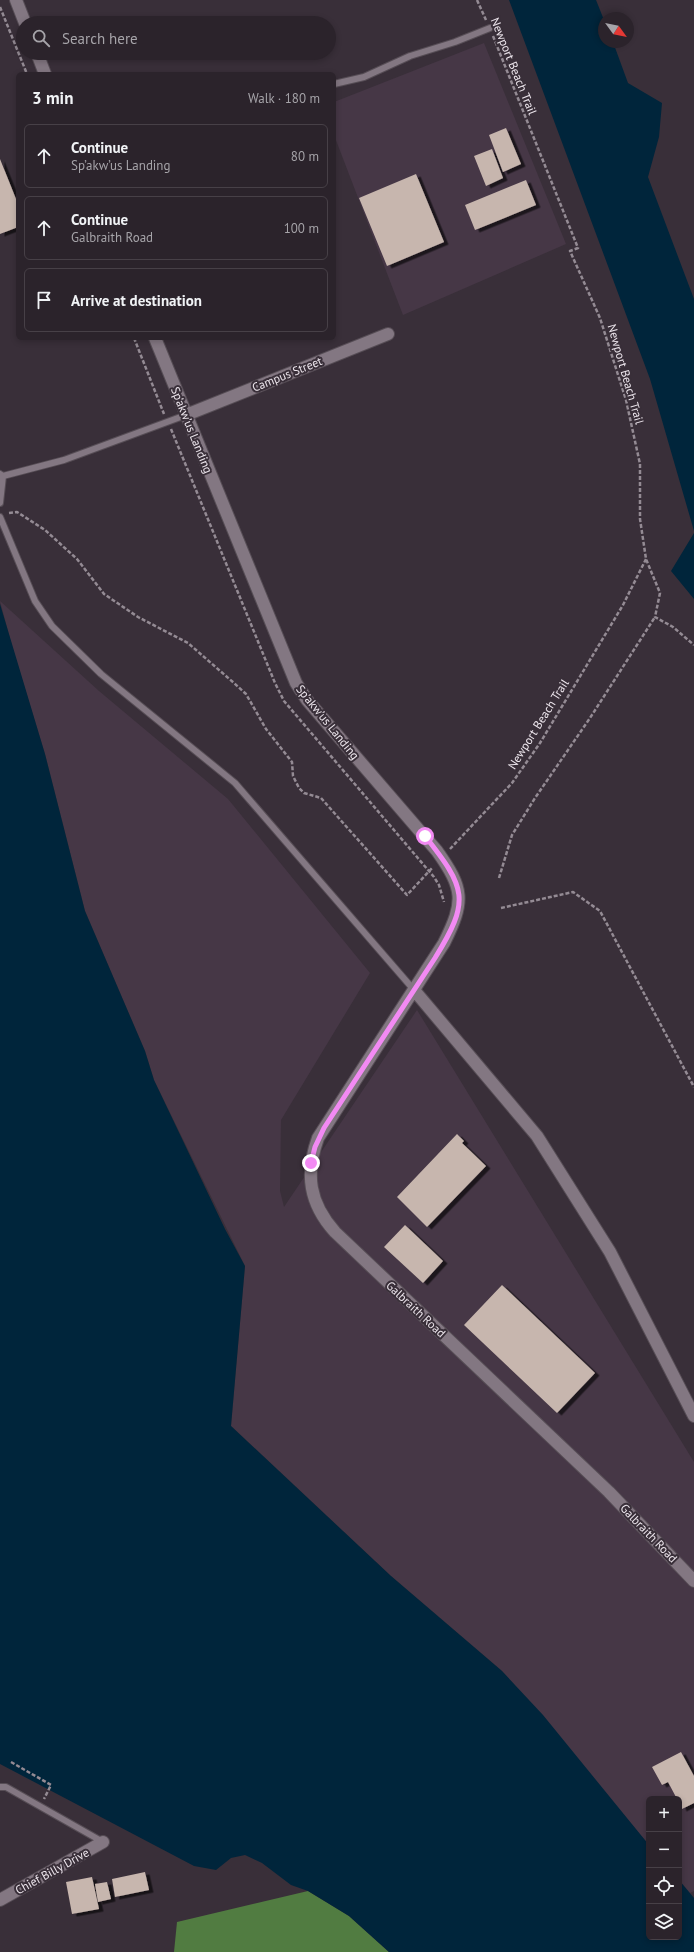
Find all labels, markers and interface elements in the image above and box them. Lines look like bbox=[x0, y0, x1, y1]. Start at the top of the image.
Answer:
north arrow bbox=[598, 12, 634, 48]
street label: Newport Beach Trail bbox=[488, 15, 541, 117]
search box bbox=[16, 16, 336, 60]
icon: search bbox=[30, 27, 52, 49]
text: Search here bbox=[62, 29, 138, 48]
text: 3 min bbox=[32, 87, 73, 109]
text: Walk · 180 m bbox=[248, 90, 320, 107]
text: Continue bbox=[71, 138, 128, 157]
icon: ahead bbox=[33, 145, 55, 167]
text: 80 m bbox=[291, 148, 319, 165]
text: Sp’akw’us Landing bbox=[71, 157, 170, 174]
text: Continue bbox=[71, 210, 128, 229]
icon: ahead bbox=[33, 217, 55, 239]
text: 100 m bbox=[284, 220, 319, 237]
text: Galbraith Road bbox=[71, 229, 153, 246]
icon: arrive bbox=[33, 289, 55, 311]
text: Arrive at destination bbox=[71, 291, 202, 310]
street label: Newport Beach Trail bbox=[605, 322, 648, 426]
street label: Campus Street bbox=[250, 353, 324, 395]
street label: Sp’akw’us Landing bbox=[168, 385, 216, 475]
street label: Newport Beach Trail bbox=[504, 676, 572, 772]
street label: Sp’akw’us Landing bbox=[293, 682, 363, 762]
route start bbox=[416, 827, 434, 845]
route end bbox=[302, 1154, 320, 1172]
street label: Galbraith Road bbox=[383, 1278, 449, 1340]
street label: Galbraith Road bbox=[617, 1501, 681, 1565]
map controls bbox=[646, 1796, 682, 1940]
button: + bbox=[646, 1796, 682, 1832]
button: − bbox=[646, 1832, 682, 1868]
street label: Chief Billy Drive bbox=[12, 1845, 92, 1897]
button: locate bbox=[646, 1868, 682, 1904]
button: layers bbox=[646, 1904, 682, 1940]

